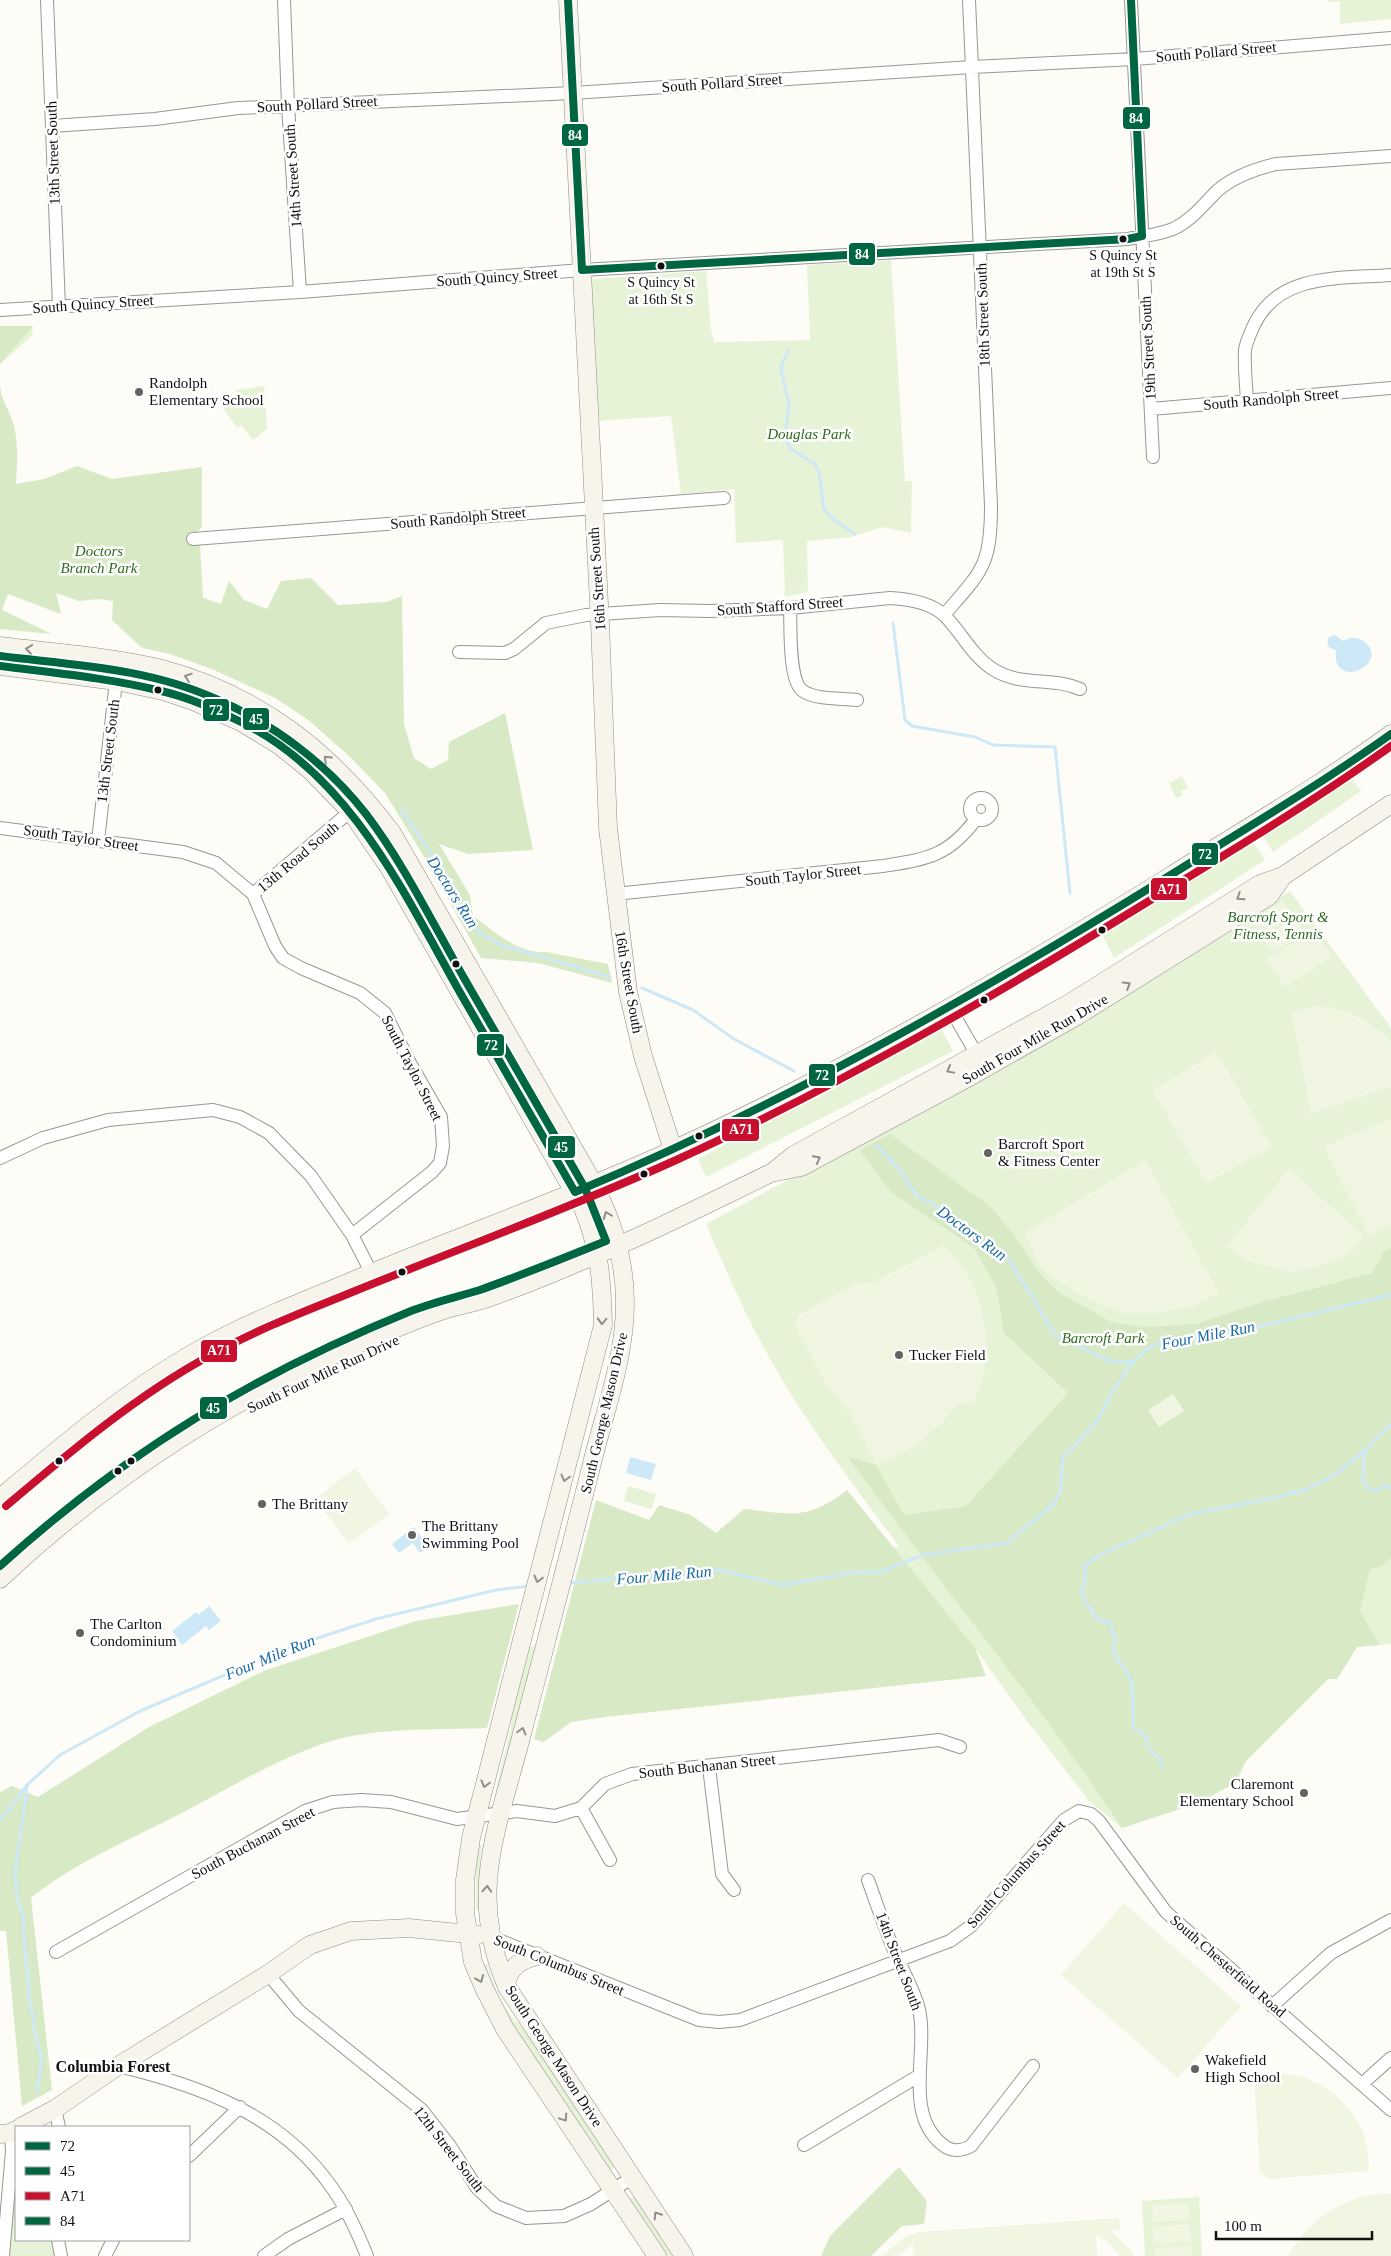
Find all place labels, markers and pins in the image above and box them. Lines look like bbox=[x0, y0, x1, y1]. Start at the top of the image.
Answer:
marker: S Quincy St at 19th St S bbox=[1118, 234, 1128, 244]
place label: S Quincy St at 19th St S bbox=[1089, 248, 1157, 280]
marker: S Quincy St at 16th St S bbox=[656, 261, 666, 271]
place label: S Quincy St at 16th St S bbox=[627, 275, 695, 307]
place label: Randolph Elementary School bbox=[149, 375, 264, 408]
marker: Randolph Elementary School bbox=[133, 386, 145, 398]
unlabelled marker bbox=[153, 685, 163, 695]
unlabelled marker bbox=[1097, 925, 1107, 935]
unlabelled marker bbox=[451, 959, 461, 969]
unlabelled marker bbox=[979, 995, 989, 1005]
unlabelled marker bbox=[694, 1131, 704, 1141]
place label: Barcroft Sport & Fitness Center bbox=[998, 1136, 1100, 1169]
marker: Barcroft Sport & Fitness Center bbox=[982, 1147, 994, 1159]
unlabelled marker bbox=[639, 1169, 649, 1179]
unlabelled marker bbox=[397, 1267, 407, 1277]
place label: Tucker Field bbox=[909, 1347, 986, 1363]
marker: Tucker Field bbox=[893, 1349, 905, 1361]
unlabelled marker bbox=[54, 1456, 64, 1466]
unlabelled marker bbox=[126, 1456, 136, 1466]
unlabelled marker bbox=[113, 1466, 123, 1476]
place label: The Brittany bbox=[272, 1496, 349, 1512]
marker: The Brittany bbox=[256, 1498, 268, 1510]
place label: The Brittany Swimming Pool bbox=[422, 1518, 519, 1551]
marker: The Brittany Swimming Pool bbox=[406, 1529, 418, 1541]
place label: The Carlton Condominium bbox=[90, 1616, 177, 1649]
marker: The Carlton Condominium bbox=[74, 1627, 86, 1639]
place label: Claremont Elementary School bbox=[1179, 1776, 1295, 1809]
marker: Claremont Elementary School bbox=[1298, 1787, 1310, 1799]
place label: Wakefield High School bbox=[1205, 2052, 1280, 2085]
marker: Wakefield High School bbox=[1189, 2063, 1201, 2075]

